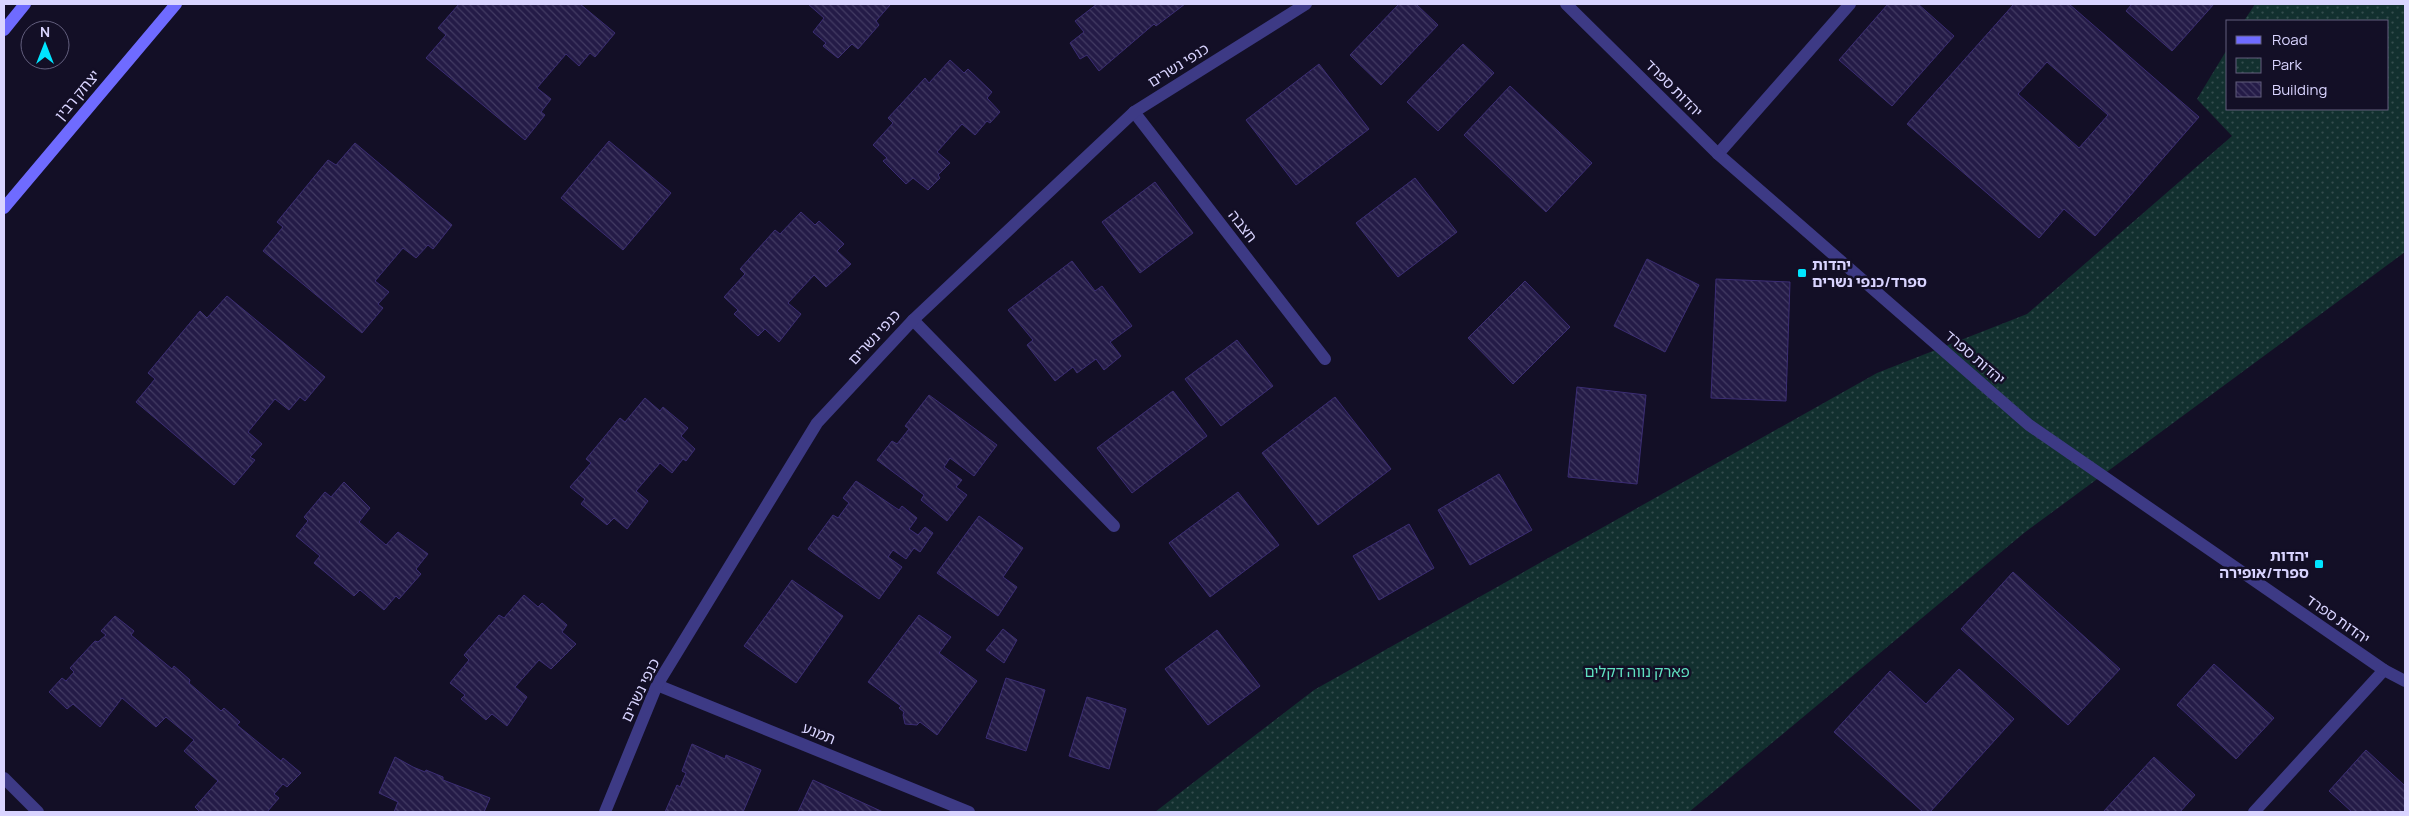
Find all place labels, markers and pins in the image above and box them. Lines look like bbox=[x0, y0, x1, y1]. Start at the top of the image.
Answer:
place label: יהדות ספרד/כנפי נשרים bbox=[1812, 254, 1927, 292]
marker: יהדות ספרד/כנפי נשרים bbox=[1796, 267, 1808, 279]
place label: יהדות ספרד/אופירה bbox=[2219, 545, 2309, 583]
marker: יהדות ספרד/אופירה bbox=[2313, 558, 2325, 570]

